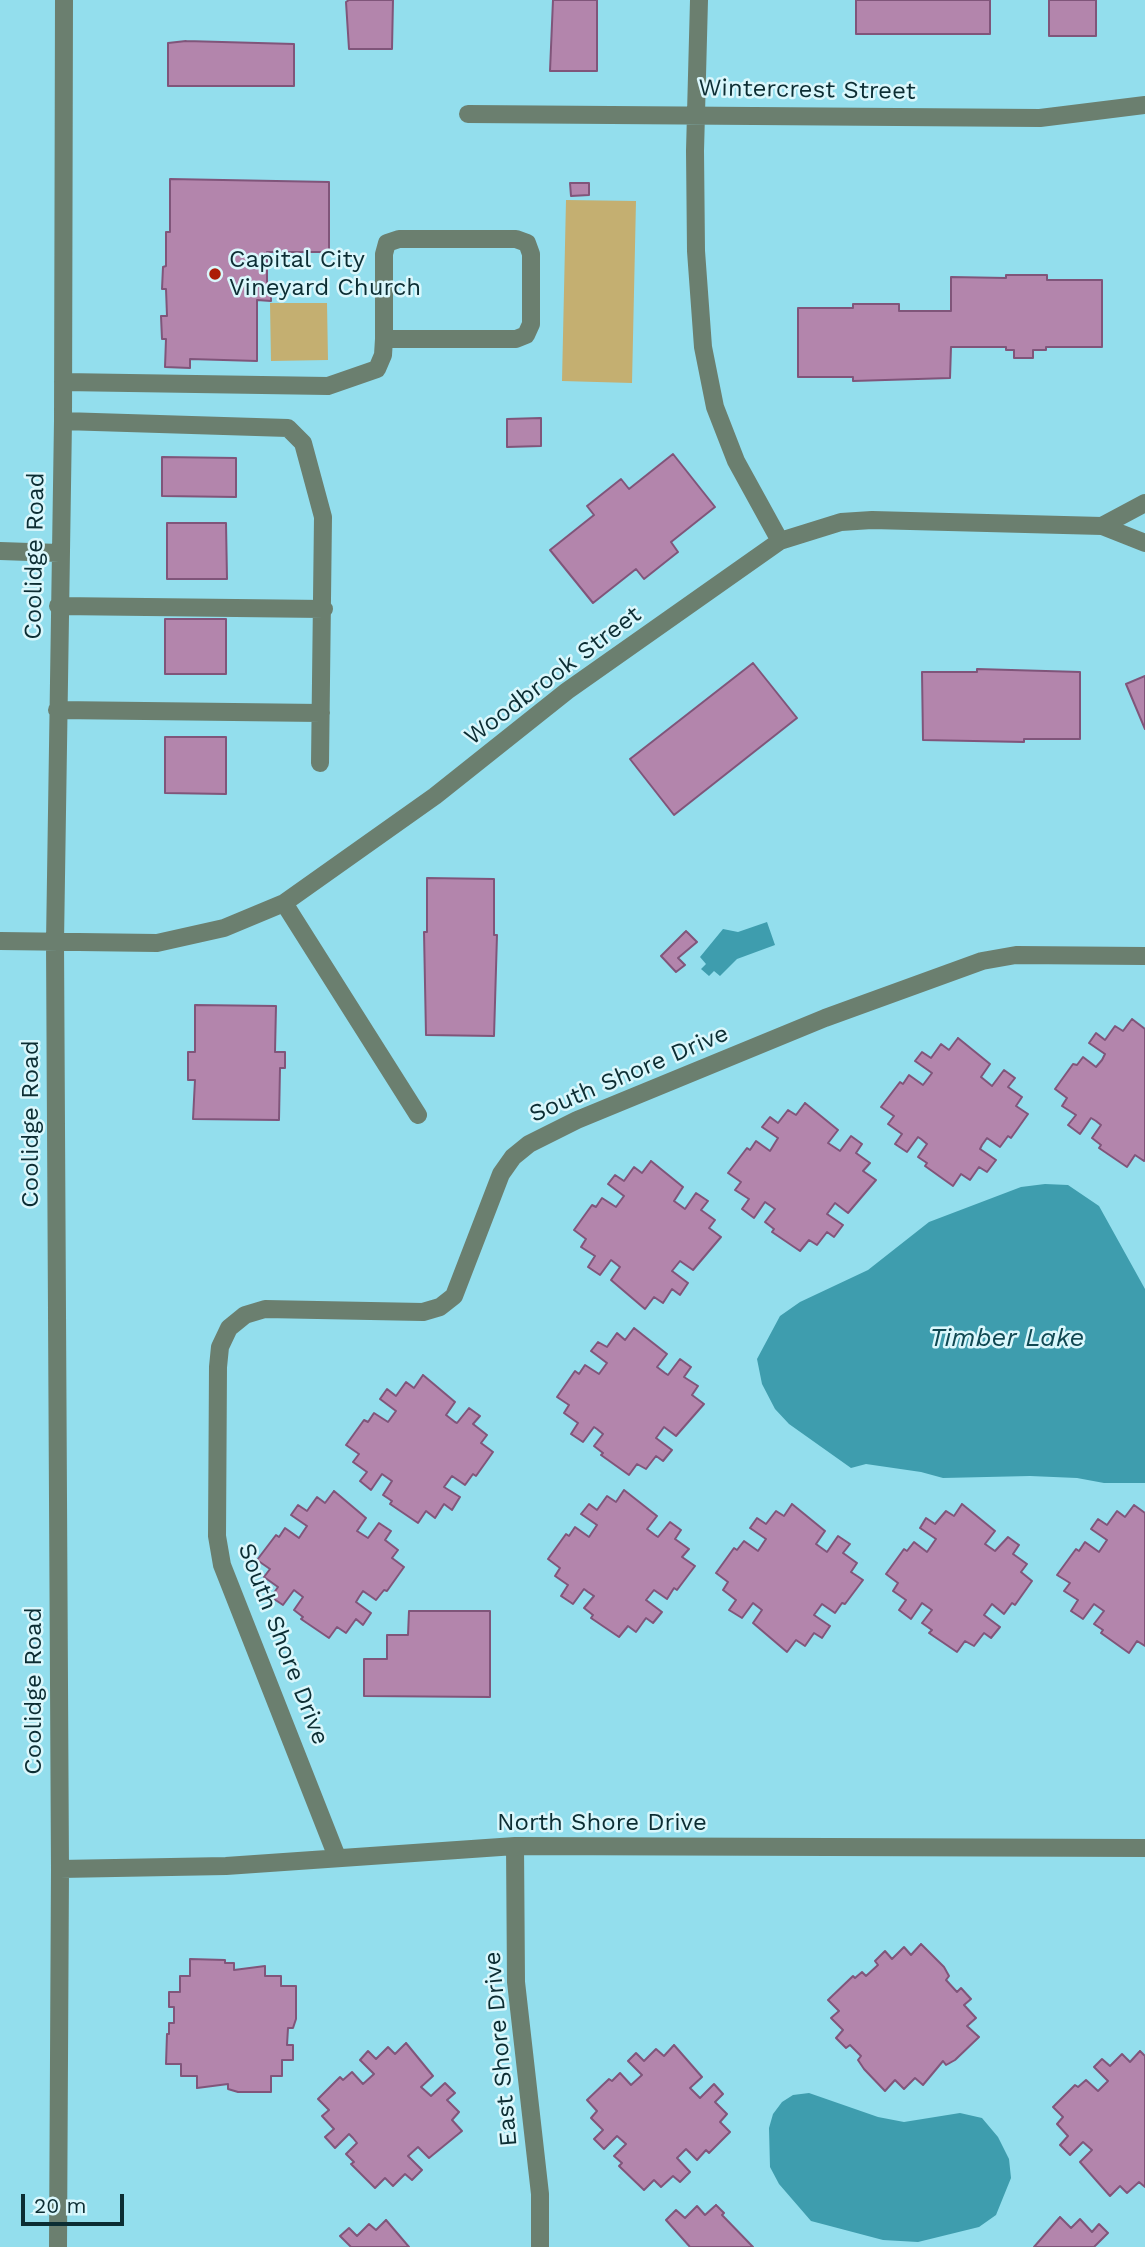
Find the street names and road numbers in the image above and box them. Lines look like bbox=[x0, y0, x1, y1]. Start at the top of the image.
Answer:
street label: Wintercrest Street bbox=[698, 74, 916, 106]
street label: Coolidge Road bbox=[19, 472, 51, 640]
street label: Woodbrook Street bbox=[459, 600, 647, 752]
street label: South Shore Drive bbox=[525, 1019, 733, 1129]
street label: Coolidge Road bbox=[17, 1040, 45, 1208]
street label: South Shore Drive bbox=[231, 1539, 335, 1749]
street label: Coolidge Road bbox=[20, 1607, 48, 1775]
street label: North Shore Drive bbox=[497, 1809, 707, 1837]
street label: East Shore Drive bbox=[478, 1950, 524, 2148]

